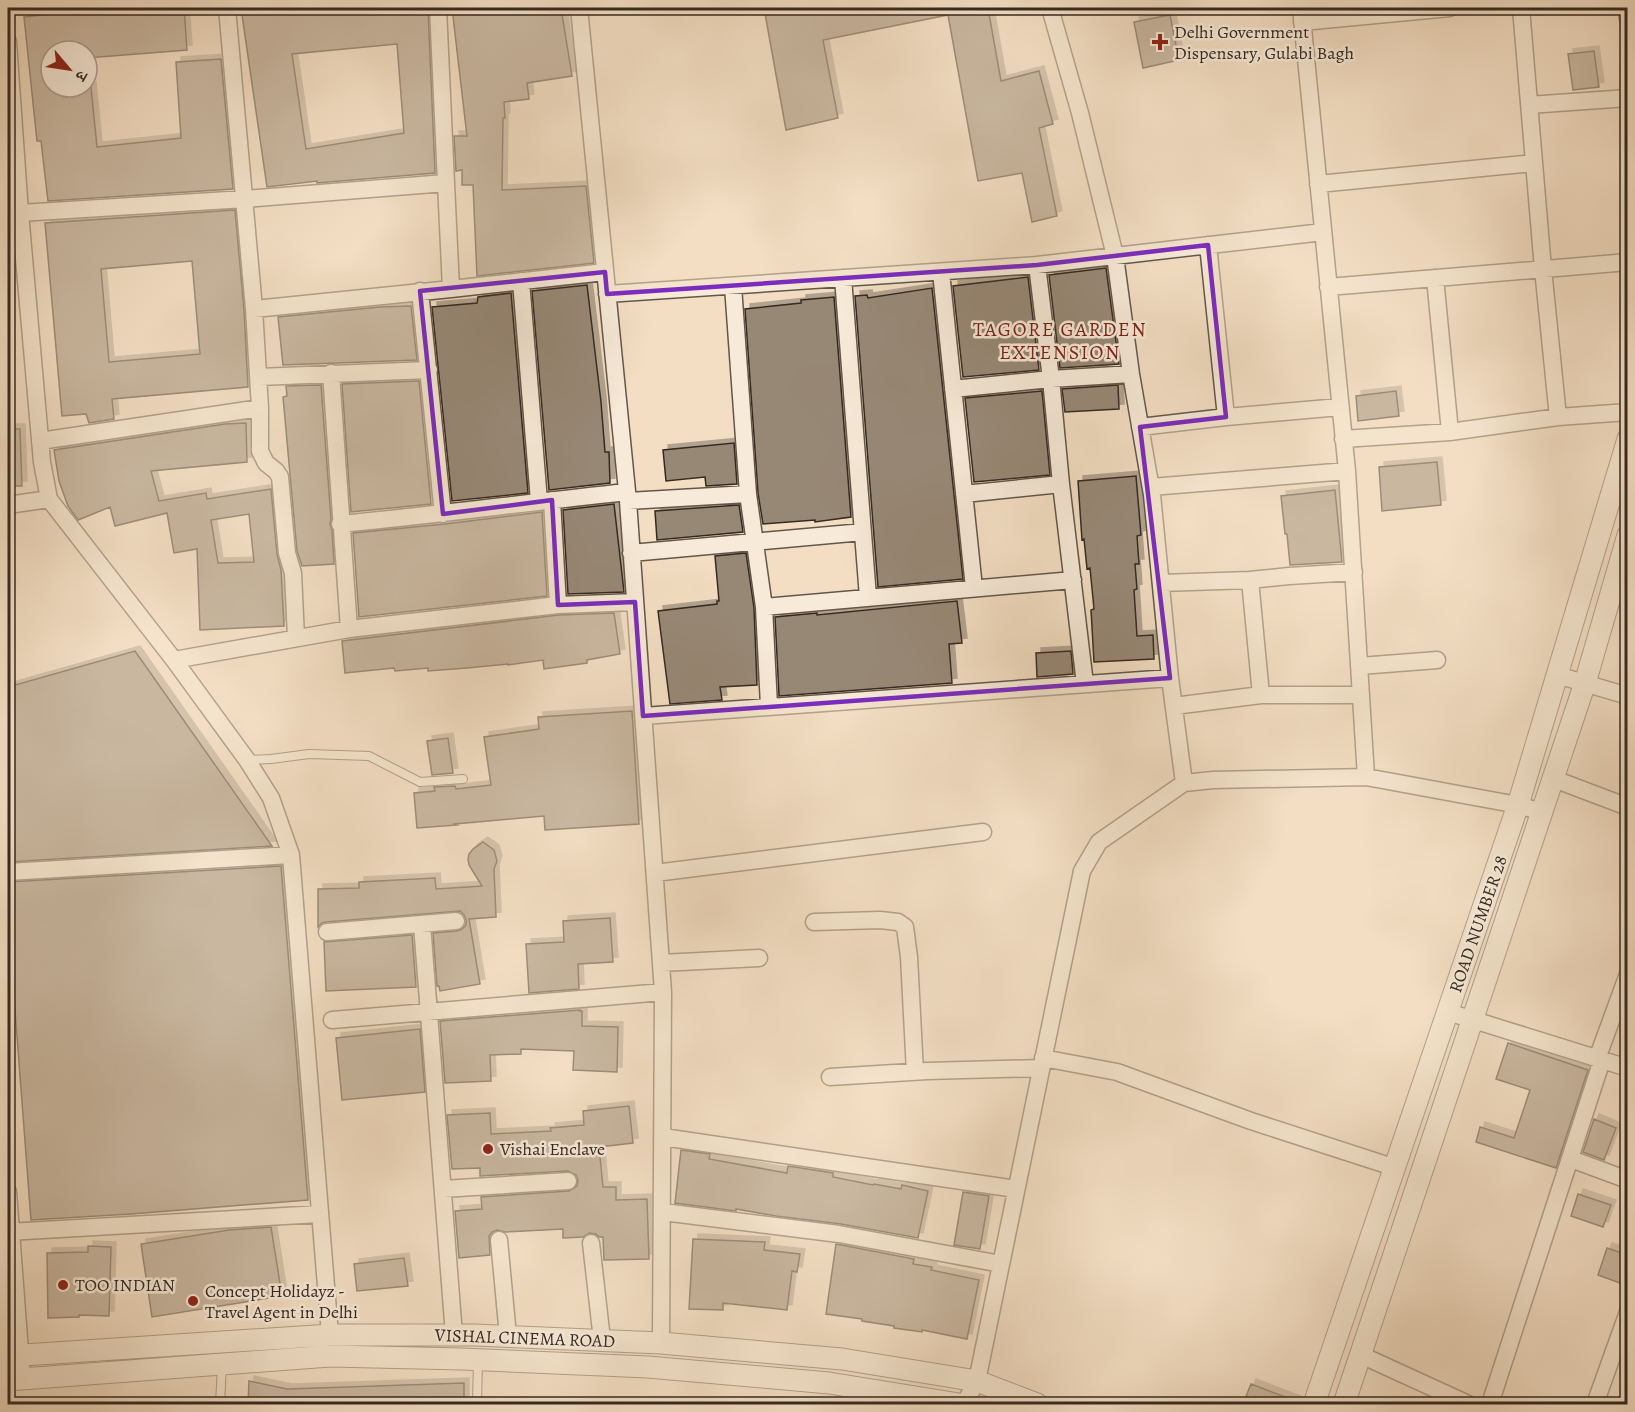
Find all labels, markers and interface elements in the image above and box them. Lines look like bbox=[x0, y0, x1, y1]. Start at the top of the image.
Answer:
place label: Delhi Government Dispensary, Gulabi Bagh bbox=[1174, 20, 1355, 65]
marker: Delhi Government Dispensary, Gulabi Bagh bbox=[1151, 33, 1169, 51]
north arrow bbox=[39, 39, 99, 99]
text: उ bbox=[69, 66, 93, 86]
district label: TAGORE GARDEN EXTENSION bbox=[973, 316, 1147, 366]
street label: ROAD NUMBER 28 bbox=[1443, 852, 1513, 996]
place label: Vishai Enclave bbox=[499, 1137, 605, 1161]
marker: Vishai Enclave bbox=[481, 1142, 495, 1156]
place label: TOO INDIAN bbox=[75, 1273, 175, 1297]
marker: TOO INDIAN bbox=[56, 1278, 70, 1292]
place label: Concept Holidayz - Travel Agent in Delhi bbox=[205, 1279, 358, 1324]
marker: Concept Holidayz - Travel Agent in Delhi bbox=[186, 1294, 200, 1308]
street label: VISHAL CINEMA ROAD bbox=[433, 1323, 616, 1353]

